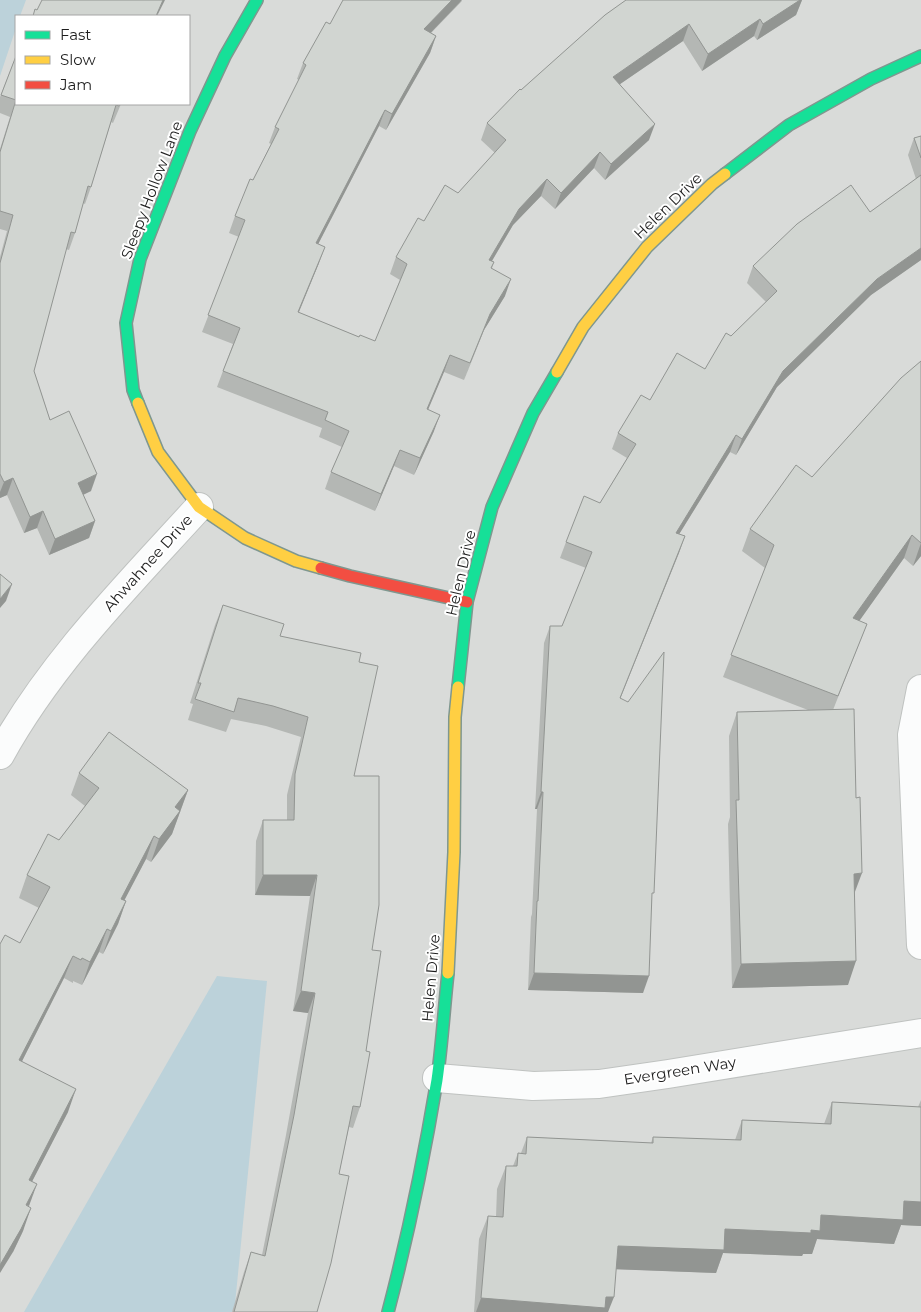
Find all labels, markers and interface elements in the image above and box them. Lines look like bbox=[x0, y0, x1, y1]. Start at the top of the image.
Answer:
legend bbox=[15, 15, 190, 105]
text: Fast bbox=[60, 25, 91, 44]
text: Slow bbox=[60, 50, 96, 69]
text: Jam bbox=[59, 75, 92, 94]
street label: Sleepy Hollow Lane bbox=[116, 118, 187, 261]
street label: Helen Drive bbox=[630, 168, 706, 243]
street label: Ahwahnee Drive bbox=[99, 510, 196, 615]
street label: Helen Drive bbox=[441, 528, 480, 618]
street label: Helen Drive bbox=[417, 933, 444, 1022]
street label: Evergreen Way bbox=[622, 1052, 738, 1089]

